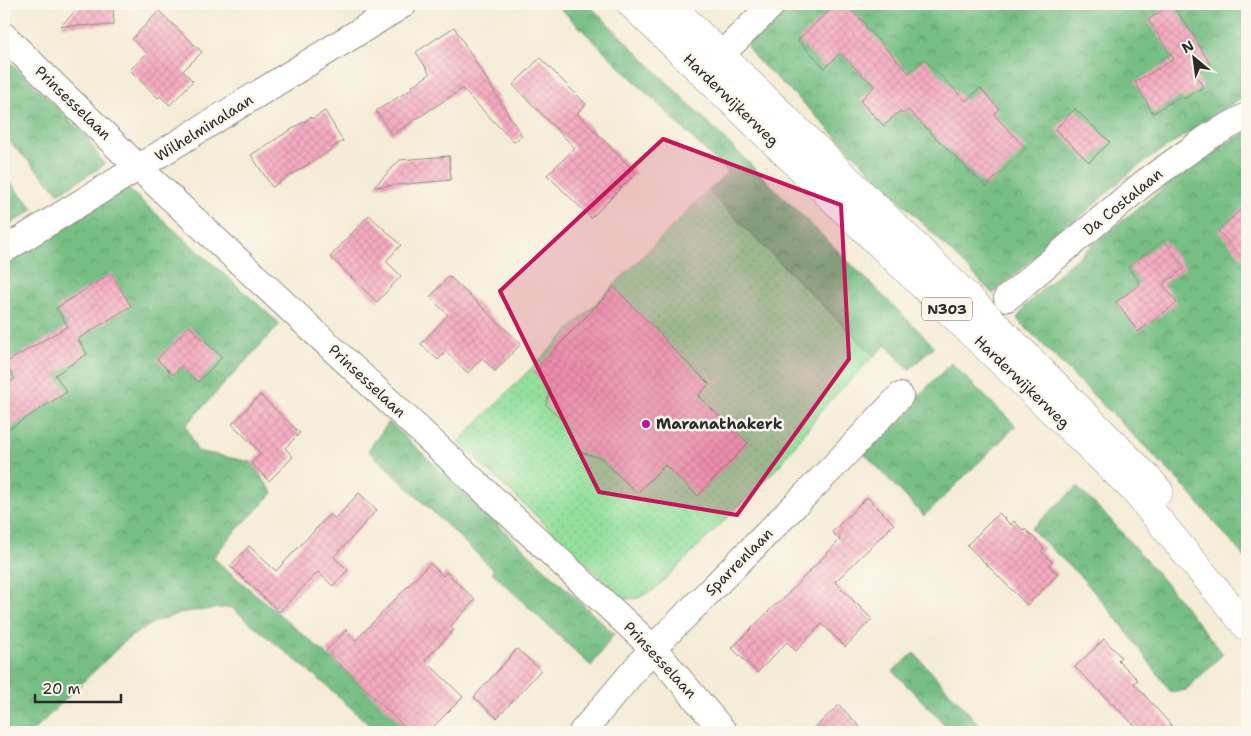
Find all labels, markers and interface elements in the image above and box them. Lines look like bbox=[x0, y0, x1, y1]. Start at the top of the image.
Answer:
north arrow bbox=[1168, 32, 1218, 82]
text: N bbox=[1178, 36, 1197, 57]
street label: Harderwijkerweg bbox=[679, 49, 783, 151]
street label: Prinsesselaan bbox=[31, 62, 115, 144]
street label: Wilhelminalaan bbox=[151, 90, 257, 166]
street label: Da Costalaan bbox=[1079, 164, 1167, 240]
road number: N303 bbox=[922, 298, 972, 320]
street label: Harderwijkerweg bbox=[970, 331, 1074, 433]
street label: Prinsesselaan bbox=[324, 340, 410, 422]
place label: Maranathakerk bbox=[656, 414, 783, 434]
marker: Maranathakerk bbox=[640, 418, 652, 430]
street label: Sparrenlaan bbox=[701, 524, 777, 600]
street label: Prinsesselaan bbox=[619, 617, 701, 703]
scale bar bbox=[35, 671, 121, 703]
text: 20 m bbox=[42, 679, 81, 699]

